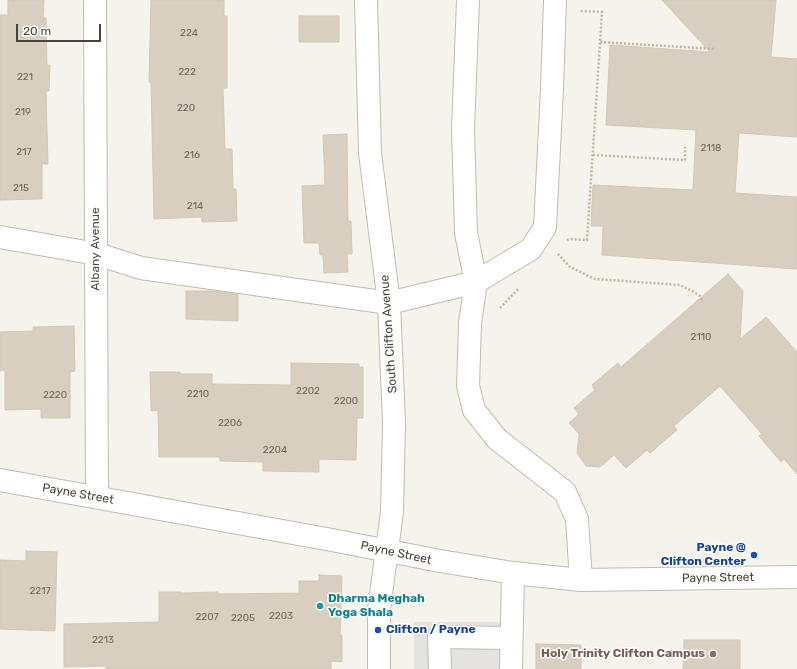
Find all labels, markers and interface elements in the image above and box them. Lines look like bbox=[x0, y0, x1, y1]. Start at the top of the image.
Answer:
scale bar bbox=[18, 16, 103, 42]
text: 20 m bbox=[23, 24, 51, 38]
house number: 224 bbox=[180, 27, 198, 39]
house number: 222 bbox=[178, 66, 196, 78]
house number: 221 bbox=[17, 71, 33, 83]
house number: 220 bbox=[177, 102, 195, 114]
house number: 219 bbox=[15, 106, 31, 118]
house number: 2118 bbox=[701, 142, 721, 154]
house number: 217 bbox=[16, 146, 32, 158]
house number: 216 bbox=[184, 149, 200, 161]
house number: 215 bbox=[13, 182, 29, 194]
house number: 214 bbox=[187, 200, 203, 212]
street label: Albany Avenue bbox=[89, 207, 103, 291]
street label: South Clifton Avenue bbox=[378, 274, 400, 394]
house number: 2110 bbox=[691, 331, 711, 343]
house number: 2202 bbox=[296, 385, 320, 397]
house number: 2210 bbox=[187, 388, 209, 400]
house number: 2220 bbox=[43, 389, 67, 401]
house number: 2200 bbox=[334, 395, 358, 407]
house number: 2206 bbox=[218, 417, 242, 429]
house number: 2204 bbox=[263, 444, 287, 456]
street label: Payne Street bbox=[41, 481, 115, 507]
street label: Payne Street bbox=[359, 538, 433, 568]
place label: Payne @ Clifton Center bbox=[661, 541, 746, 569]
marker: Payne @ Clifton Center bbox=[749, 550, 759, 560]
street label: Payne Street bbox=[682, 570, 754, 586]
house number: 2217 bbox=[29, 585, 51, 597]
place label: Dharma Meghah Yoga Shala bbox=[328, 592, 425, 620]
marker: Dharma Meghah Yoga Shala bbox=[315, 601, 325, 611]
house number: 2203 bbox=[269, 610, 293, 622]
house number: 2207 bbox=[195, 611, 219, 623]
house number: 2205 bbox=[231, 612, 255, 624]
place label: Clifton / Payne bbox=[386, 623, 476, 637]
marker: Clifton / Payne bbox=[373, 625, 383, 635]
house number: 2213 bbox=[92, 634, 114, 646]
place label: Holy Trinity Clifton Campus bbox=[541, 647, 705, 661]
marker: Holy Trinity Clifton Campus bbox=[708, 649, 718, 659]

